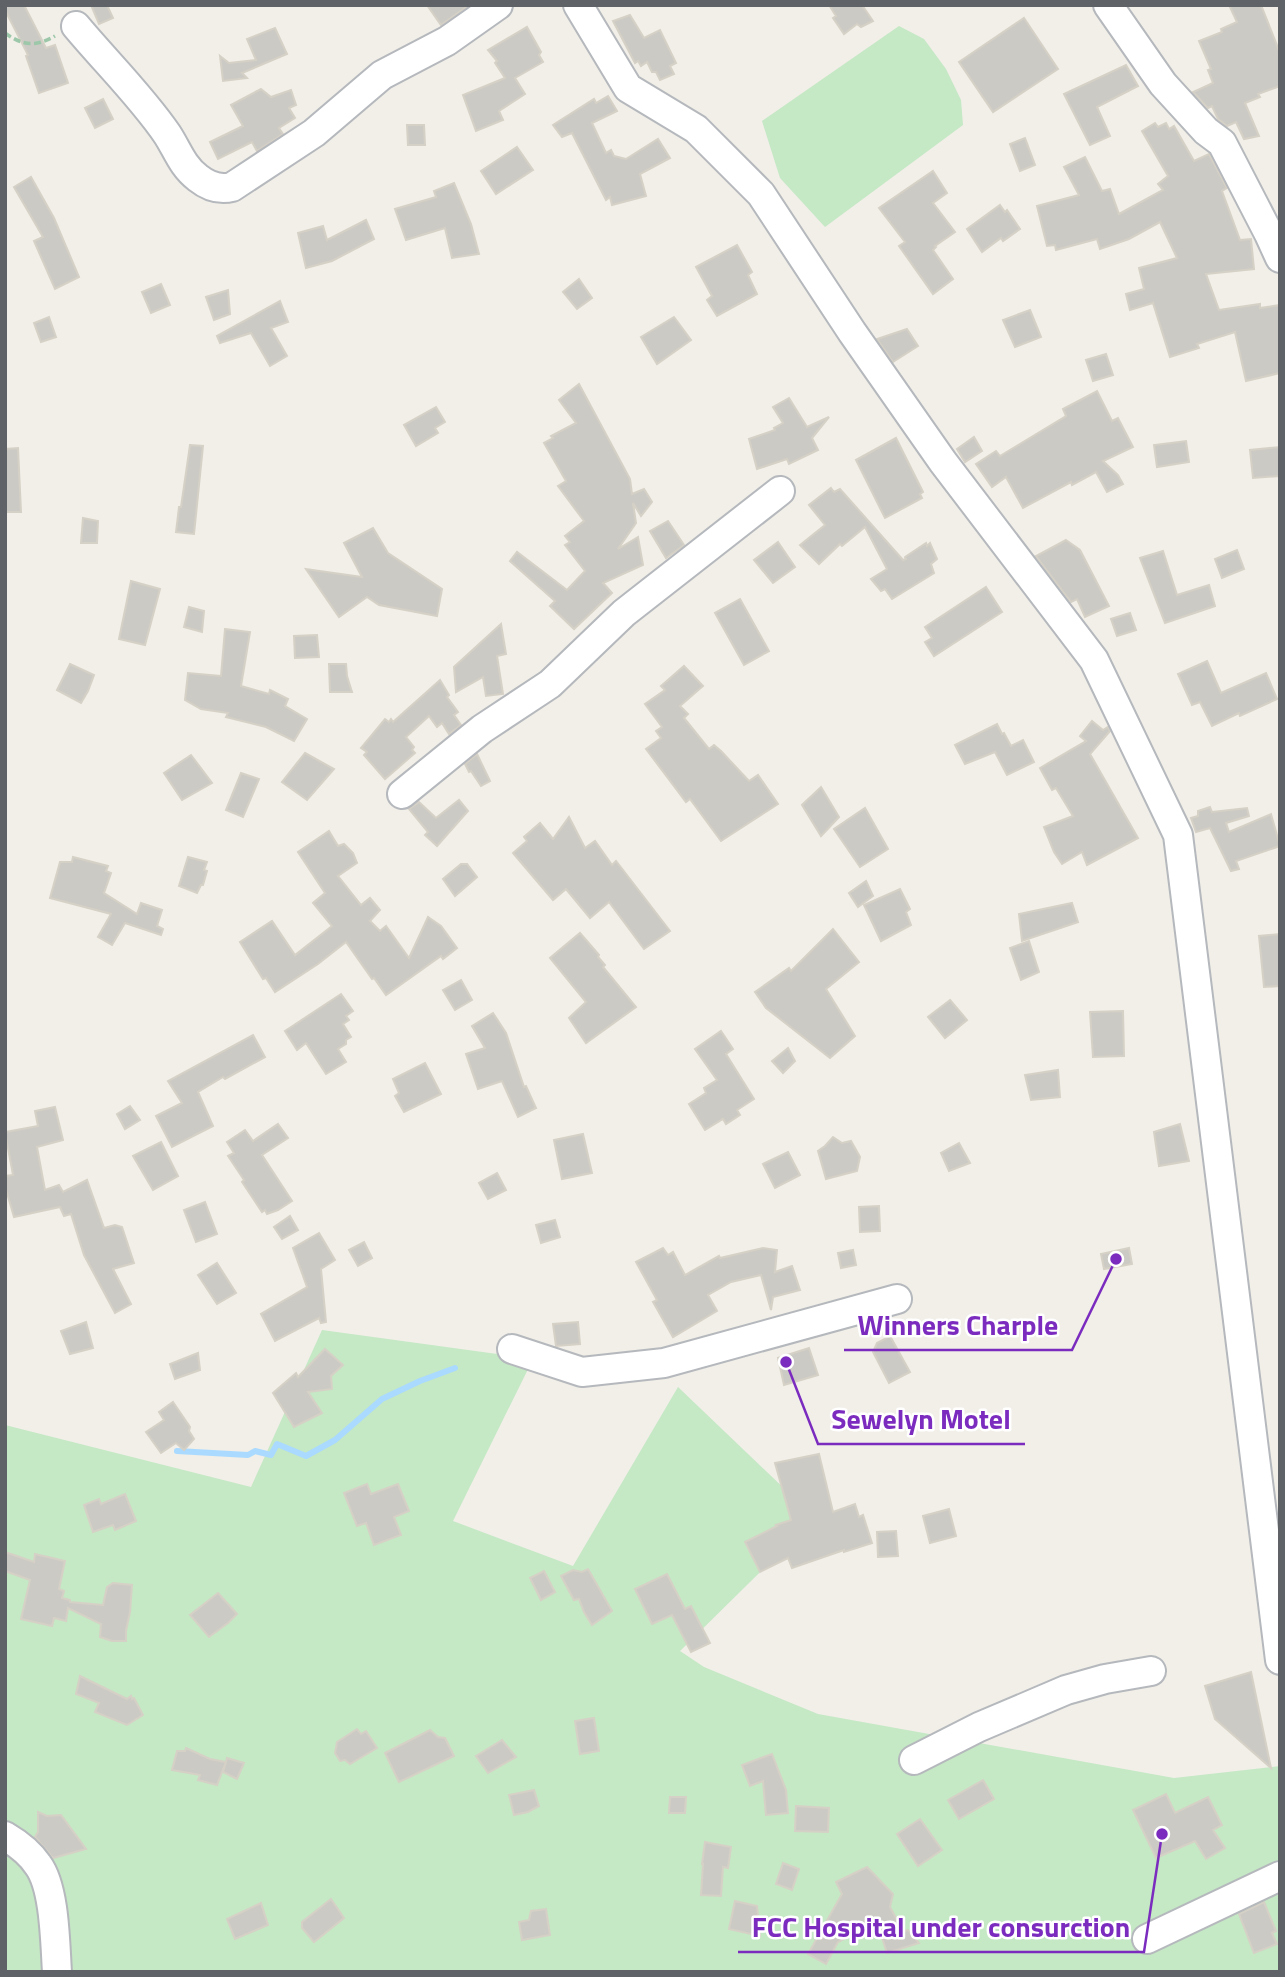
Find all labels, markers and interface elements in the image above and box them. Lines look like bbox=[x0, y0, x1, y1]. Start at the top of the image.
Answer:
callout: Winners Charple bbox=[844, 1301, 1072, 1350]
text: Winners Charple bbox=[858, 1303, 1058, 1346]
callout: Sewelyn Motel bbox=[818, 1395, 1025, 1444]
text: Sewelyn Motel bbox=[831, 1397, 1011, 1440]
callout: FCC Hospital under consurction bbox=[738, 1903, 1144, 1952]
text: FCC Hospital under consurction bbox=[752, 1905, 1130, 1948]

